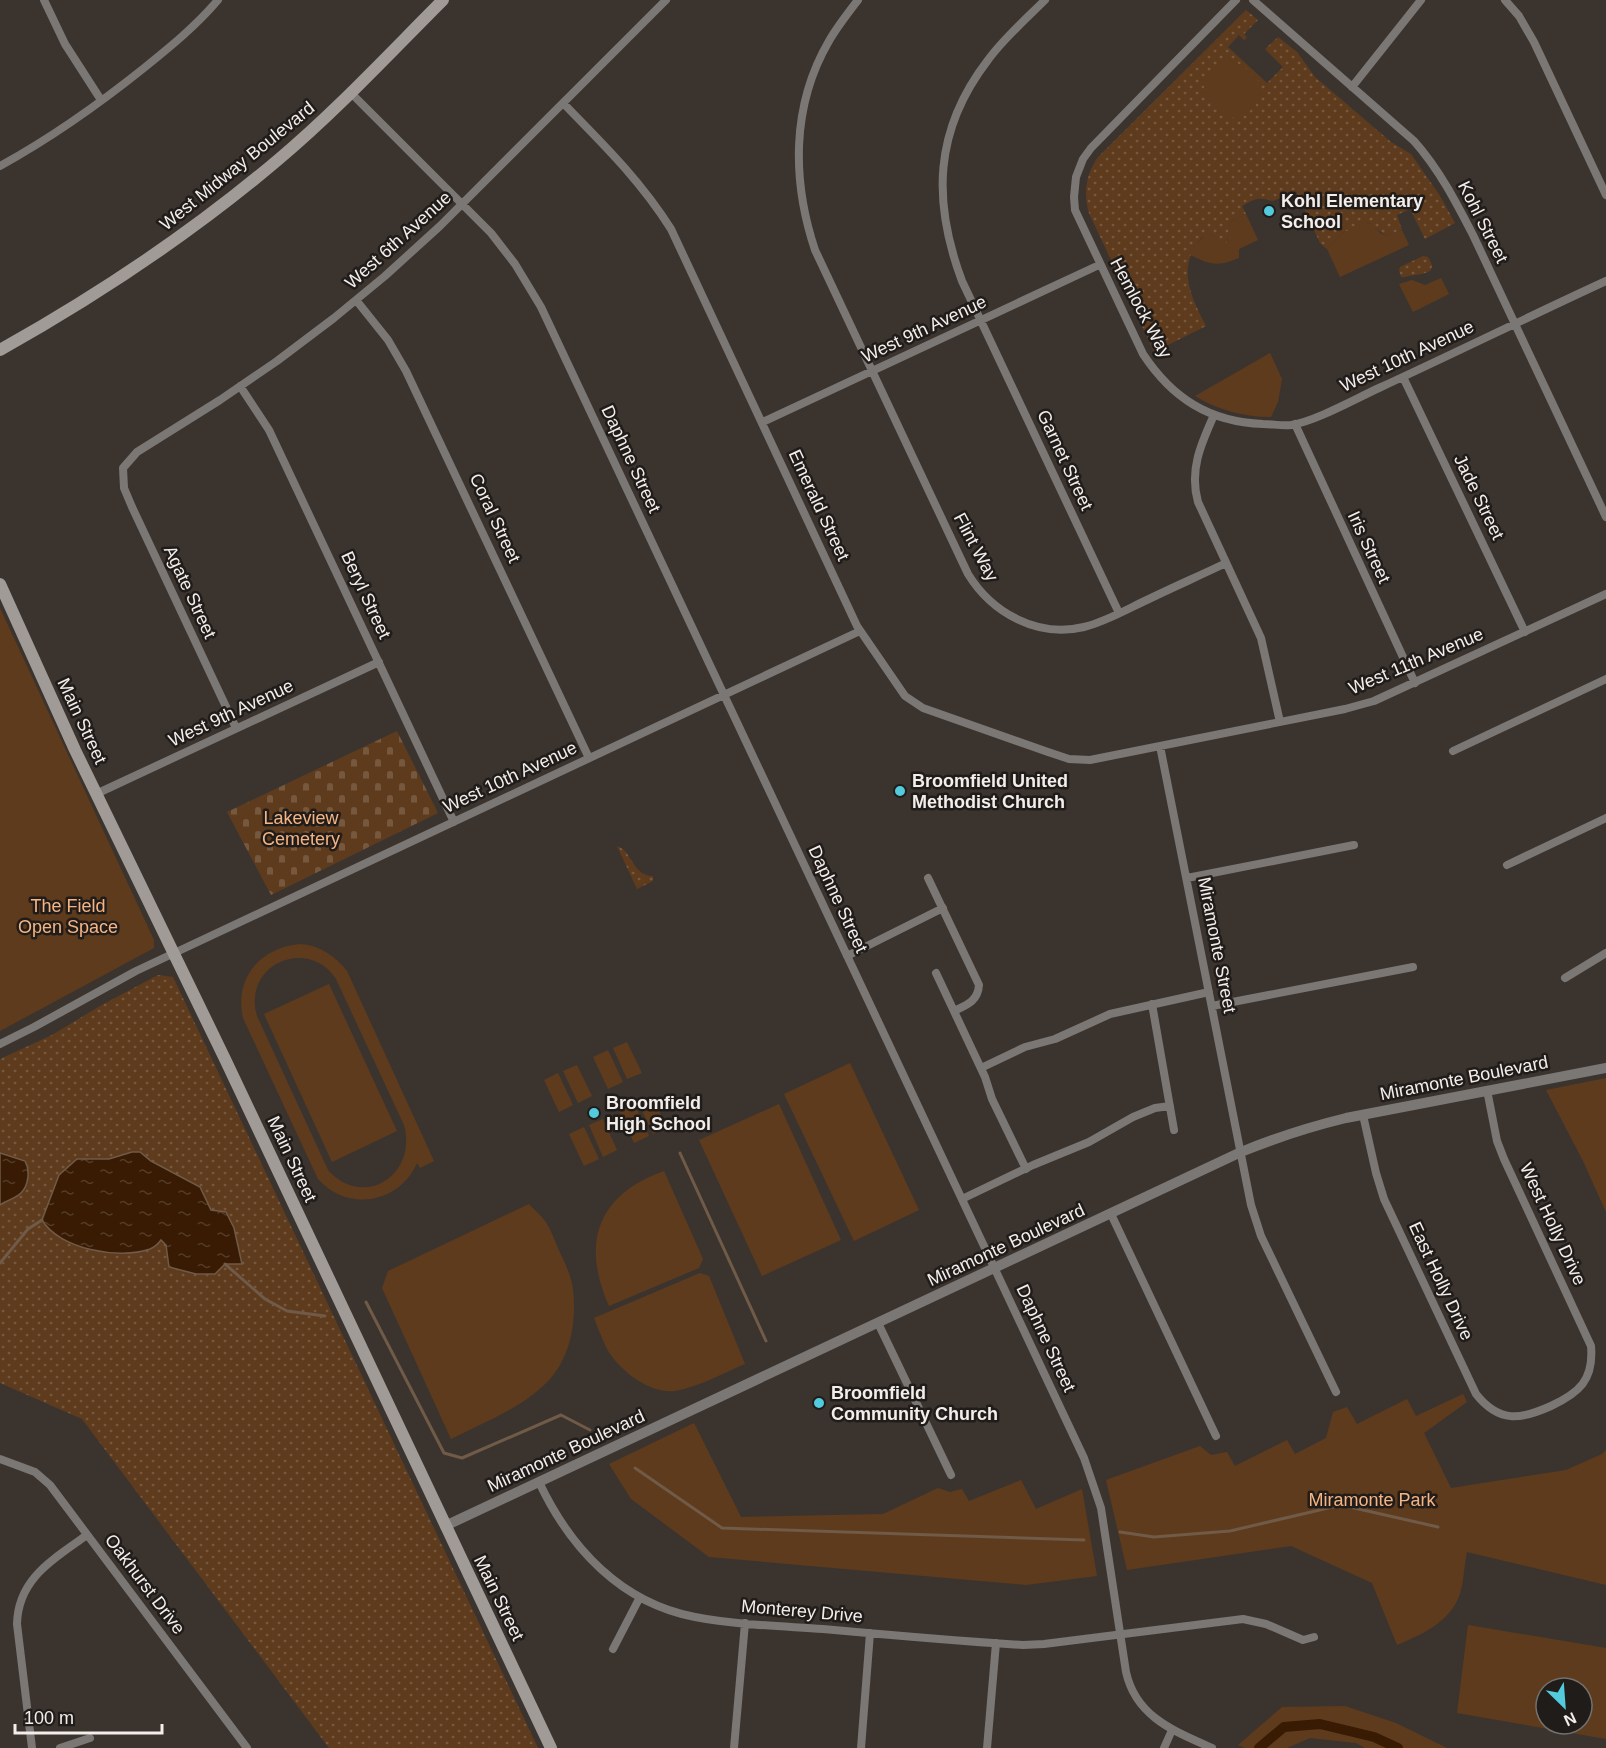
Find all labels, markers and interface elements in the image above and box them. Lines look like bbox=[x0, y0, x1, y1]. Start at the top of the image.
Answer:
street label: West Midway Boulevard bbox=[156, 98, 318, 234]
street label: Kohl Street bbox=[1454, 178, 1512, 266]
street label: West 6th Avenue bbox=[341, 187, 455, 293]
place label: Kohl Elementary School bbox=[1281, 191, 1423, 232]
marker: Kohl Elementary School bbox=[1262, 204, 1276, 218]
street label: Hemlock Way bbox=[1106, 255, 1176, 361]
street label: West 9th Avenue bbox=[858, 291, 990, 367]
street label: West 10th Avenue bbox=[1337, 316, 1477, 396]
street label: Daphne Street bbox=[597, 402, 665, 516]
street label: Garnet Street bbox=[1033, 407, 1097, 513]
street label: Emerald Street bbox=[785, 446, 853, 564]
street label: Jade Street bbox=[1450, 451, 1508, 543]
street label: Coral Street bbox=[466, 470, 524, 566]
street label: Iris Street bbox=[1344, 508, 1394, 586]
street label: Flint Way bbox=[950, 509, 1002, 585]
street label: Agate Street bbox=[160, 542, 220, 642]
street label: Beryl Street bbox=[337, 548, 395, 642]
street label: West 11th Avenue bbox=[1346, 624, 1486, 698]
street label: Main Street bbox=[53, 675, 111, 767]
street label: West 9th Avenue bbox=[165, 675, 297, 751]
street label: West 10th Avenue bbox=[440, 737, 580, 817]
place label: Broomfield United Methodist Church bbox=[912, 771, 1068, 812]
marker: Broomfield United Methodist Church bbox=[893, 784, 907, 798]
park label: Lakeview Cemetery bbox=[262, 808, 340, 849]
street label: Daphne Street bbox=[804, 842, 872, 956]
street label: Miramonte Street bbox=[1194, 875, 1240, 1015]
park label: The Field Open Space bbox=[18, 896, 118, 937]
street label: Miramonte Boulevard bbox=[1378, 1052, 1550, 1104]
place label: Broomfield High School bbox=[606, 1093, 711, 1134]
marker: Broomfield High School bbox=[587, 1106, 601, 1120]
street label: Main Street bbox=[263, 1113, 321, 1205]
street label: West Holly Drive bbox=[1516, 1160, 1590, 1288]
street label: Miramonte Boulevard bbox=[924, 1200, 1088, 1290]
street label: East Holly Drive bbox=[1405, 1219, 1477, 1343]
street label: Daphne Street bbox=[1012, 1281, 1080, 1395]
place label: Broomfield Community Church bbox=[831, 1383, 998, 1424]
marker: Broomfield Community Church bbox=[812, 1396, 826, 1410]
street label: Miramonte Boulevard bbox=[484, 1406, 648, 1496]
park label: Miramonte Park bbox=[1308, 1490, 1437, 1510]
street label: Oakhurst Drive bbox=[101, 1530, 189, 1638]
street label: Main Street bbox=[470, 1552, 528, 1644]
street label: Monterey Drive bbox=[740, 1596, 864, 1626]
north arrow bbox=[1534, 1676, 1594, 1736]
scale bar bbox=[15, 1697, 162, 1735]
text: 100 m bbox=[24, 1708, 74, 1728]
text: N bbox=[1561, 1709, 1579, 1729]

